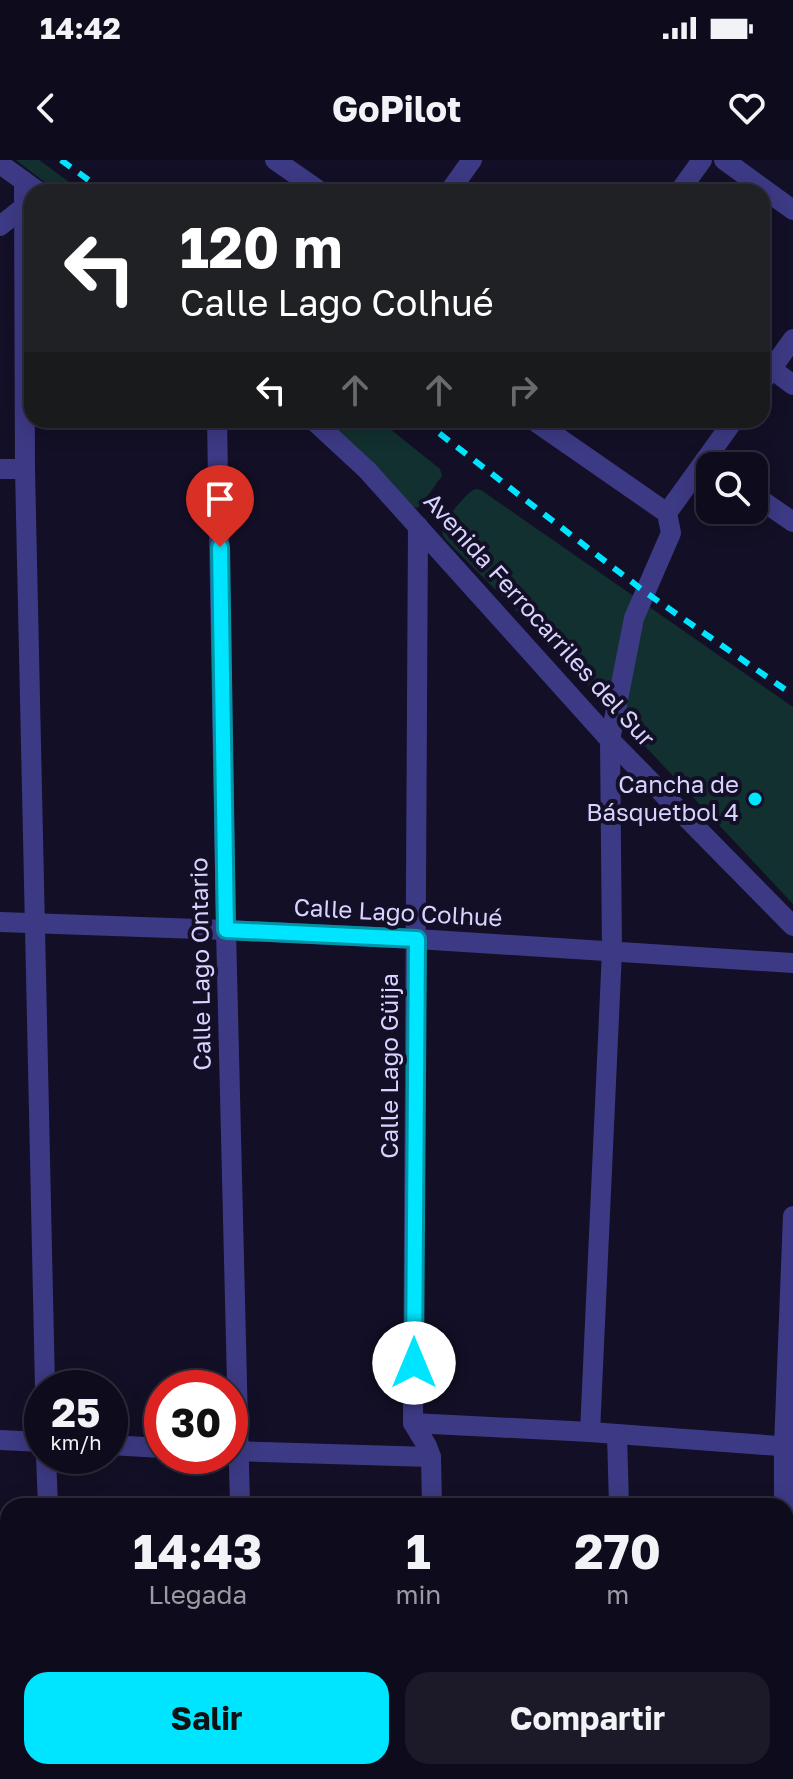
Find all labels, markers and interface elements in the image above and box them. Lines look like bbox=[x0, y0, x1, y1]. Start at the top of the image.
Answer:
text: 14:42 bbox=[40, 10, 121, 46]
icon: back bbox=[24, 86, 68, 130]
icon: heart bbox=[725, 86, 769, 130]
text: GoPilot bbox=[332, 87, 461, 130]
text: 120 m bbox=[180, 213, 342, 280]
icon: left bbox=[48, 216, 152, 320]
text: Calle Lago Colhué bbox=[180, 281, 494, 324]
icon: left bbox=[249, 368, 293, 412]
icon: ahead bbox=[333, 368, 377, 412]
icon: ahead bbox=[417, 368, 461, 412]
icon: right bbox=[501, 368, 545, 412]
map controls bbox=[696, 452, 768, 524]
button: search bbox=[696, 452, 768, 524]
pin bbox=[186, 465, 254, 547]
icon: arrive bbox=[198, 477, 242, 521]
street label: Avenida Ferrocarriles del Sur bbox=[418, 486, 662, 752]
place label: Cancha de Básquetbol 4 bbox=[586, 769, 739, 826]
marker: Cancha de Básquetbol 4 bbox=[746, 790, 764, 808]
street label: Calle Lago Ontario bbox=[183, 857, 216, 1071]
street label: Calle Lago Colhué bbox=[293, 892, 503, 931]
street label: Calle Lago Güija bbox=[374, 973, 403, 1159]
position arrow bbox=[372, 1321, 456, 1405]
speed limit sign: 30 bbox=[144, 1370, 248, 1474]
text: 25 bbox=[52, 1388, 100, 1436]
text: km/h bbox=[51, 1430, 101, 1454]
text: 14:43 bbox=[133, 1522, 262, 1580]
text: 1 bbox=[406, 1522, 431, 1580]
text: 270 bbox=[574, 1522, 661, 1580]
text: Llegada bbox=[148, 1579, 247, 1610]
text: min bbox=[395, 1579, 441, 1610]
text: m bbox=[606, 1579, 629, 1610]
button: Salir bbox=[24, 1672, 389, 1764]
button: Compartir bbox=[405, 1672, 770, 1764]

